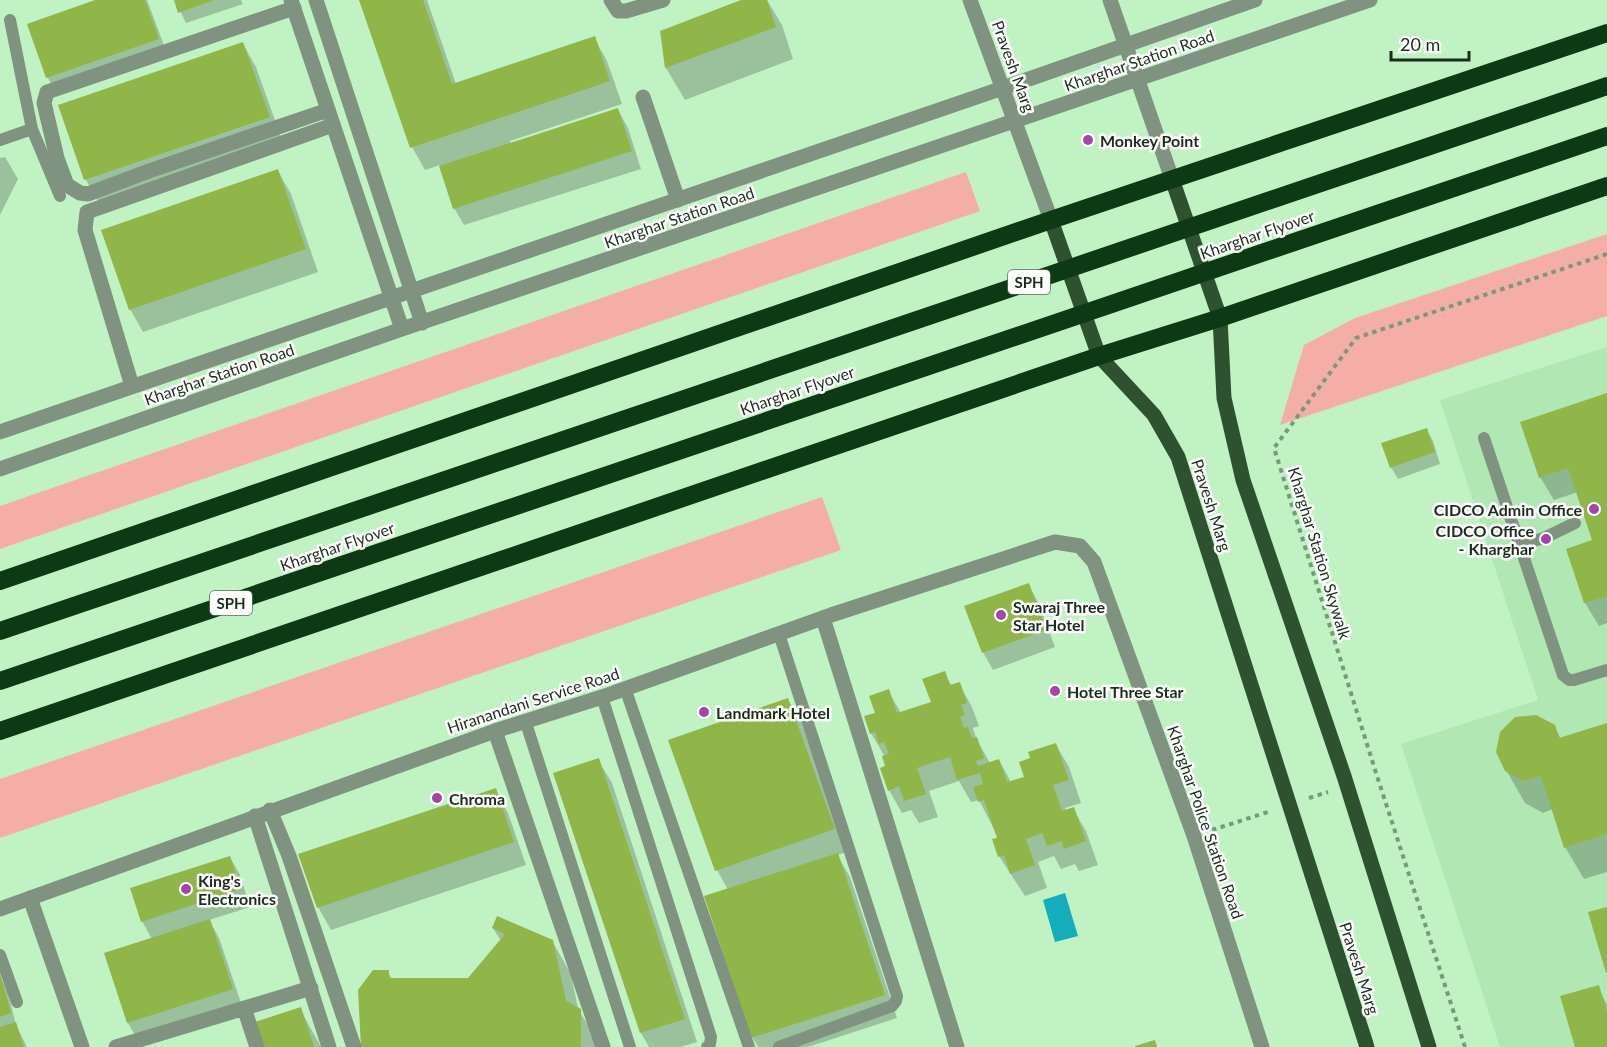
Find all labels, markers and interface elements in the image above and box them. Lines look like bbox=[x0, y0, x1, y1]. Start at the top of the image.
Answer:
street label: Pravesh Marg bbox=[989, 18, 1039, 114]
scale bar bbox=[1391, 24, 1469, 62]
street label: Kharghar Station Road bbox=[1062, 25, 1216, 95]
text: 20 m bbox=[1400, 33, 1440, 55]
place label: Monkey Point bbox=[1100, 131, 1199, 150]
marker: Monkey Point bbox=[1081, 133, 1095, 147]
street label: Kharghar Station Road bbox=[602, 182, 756, 252]
street label: Kharghar Flyover bbox=[1197, 205, 1317, 262]
road number: SPH bbox=[1008, 270, 1050, 294]
street label: Kharghar Station Road bbox=[142, 339, 296, 409]
street label: Kharghar Flyover bbox=[737, 361, 857, 418]
street label: Pravesh Marg bbox=[1188, 456, 1236, 554]
street label: Kharghar Station Skywalk bbox=[1285, 465, 1356, 642]
place label: CIDCO Admin Office bbox=[1434, 500, 1582, 519]
marker: CIDCO Admin Office bbox=[1587, 502, 1601, 516]
street label: Kharghar Flyover bbox=[277, 517, 397, 574]
place label: CIDCO Office - Kharghar bbox=[1436, 521, 1534, 558]
marker: CIDCO Office - Kharghar bbox=[1539, 532, 1553, 546]
road number: SPH bbox=[210, 591, 252, 615]
place label: Swaraj Three Star Hotel bbox=[1013, 597, 1106, 634]
marker: Swaraj Three Star Hotel bbox=[994, 608, 1008, 622]
street label: Hiranandani Service Road bbox=[445, 663, 621, 737]
place label: Hotel Three Star bbox=[1067, 682, 1184, 701]
marker: Hotel Three Star bbox=[1048, 684, 1062, 698]
place label: Landmark Hotel bbox=[716, 703, 830, 722]
marker: Landmark Hotel bbox=[697, 705, 711, 719]
street label: Kharghar Police Station Road bbox=[1164, 723, 1248, 921]
place label: Chroma bbox=[449, 789, 505, 808]
marker: Chroma bbox=[430, 791, 444, 805]
place label: King's Electronics bbox=[198, 871, 276, 908]
marker: King's Electronics bbox=[179, 882, 193, 896]
street label: Pravesh Marg bbox=[1336, 919, 1384, 1017]

